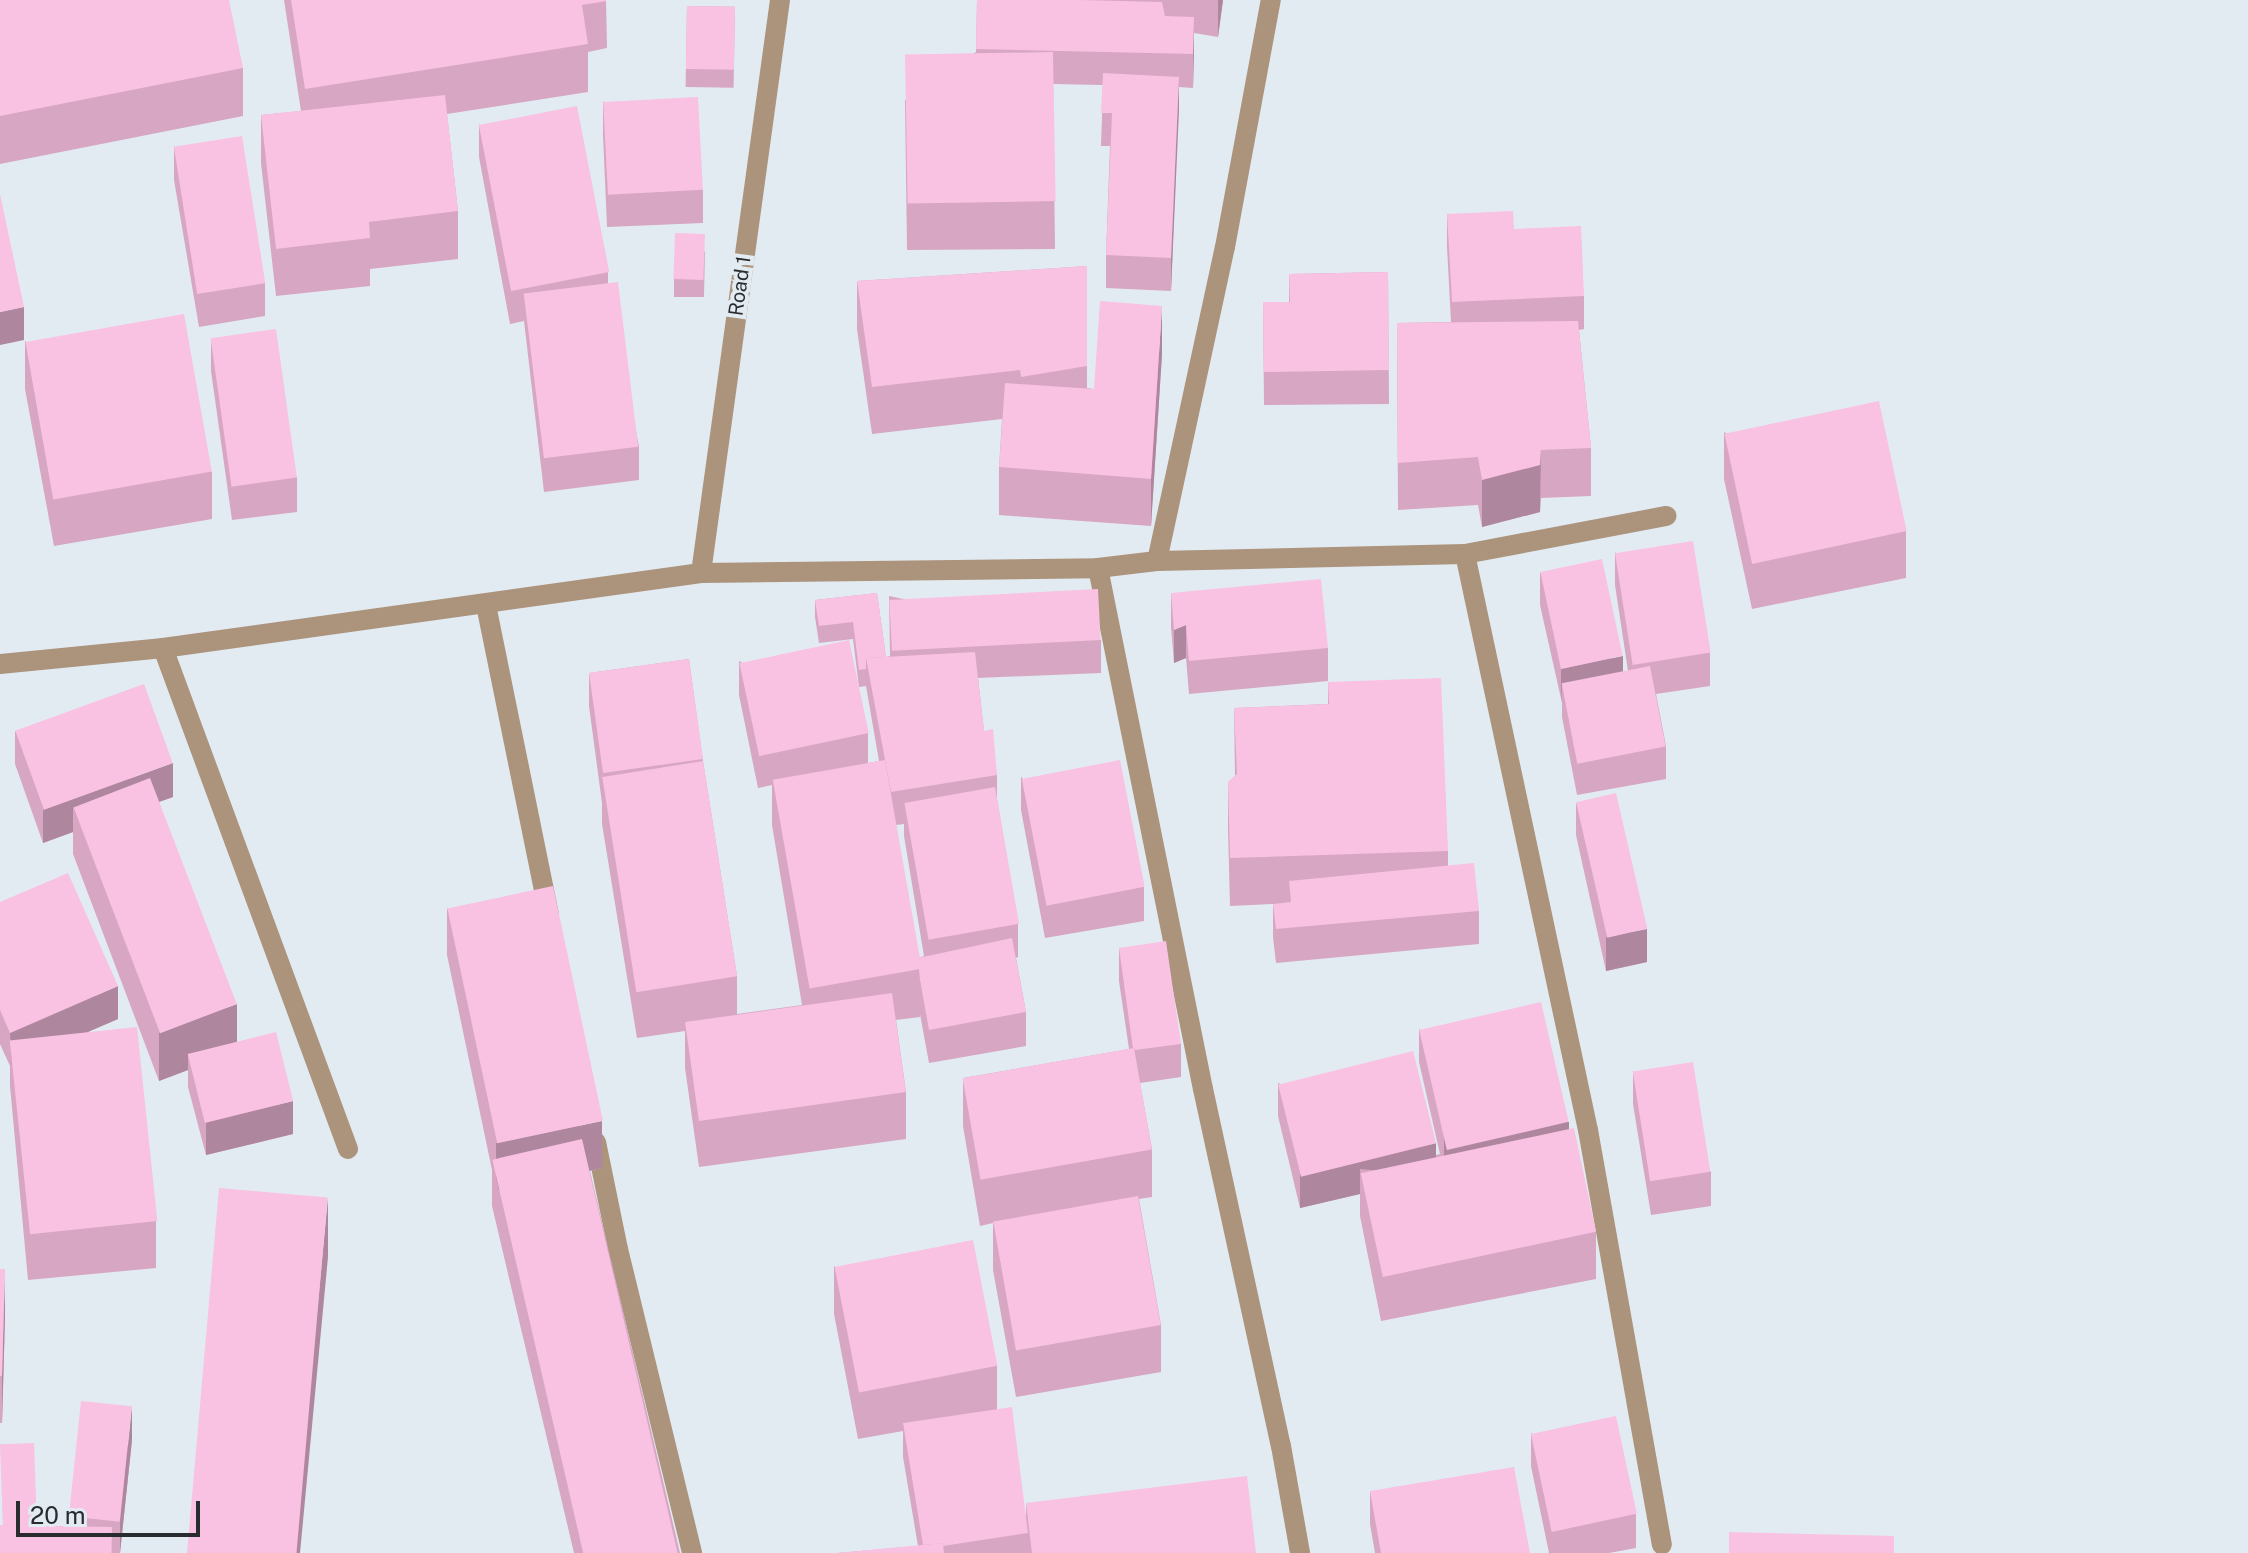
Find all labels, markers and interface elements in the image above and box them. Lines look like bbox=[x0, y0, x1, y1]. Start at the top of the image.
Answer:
street label: Road 1 bbox=[724, 254, 756, 318]
scale bar bbox=[20, 1485, 204, 1535]
text: 20 m bbox=[30, 1501, 86, 1529]

